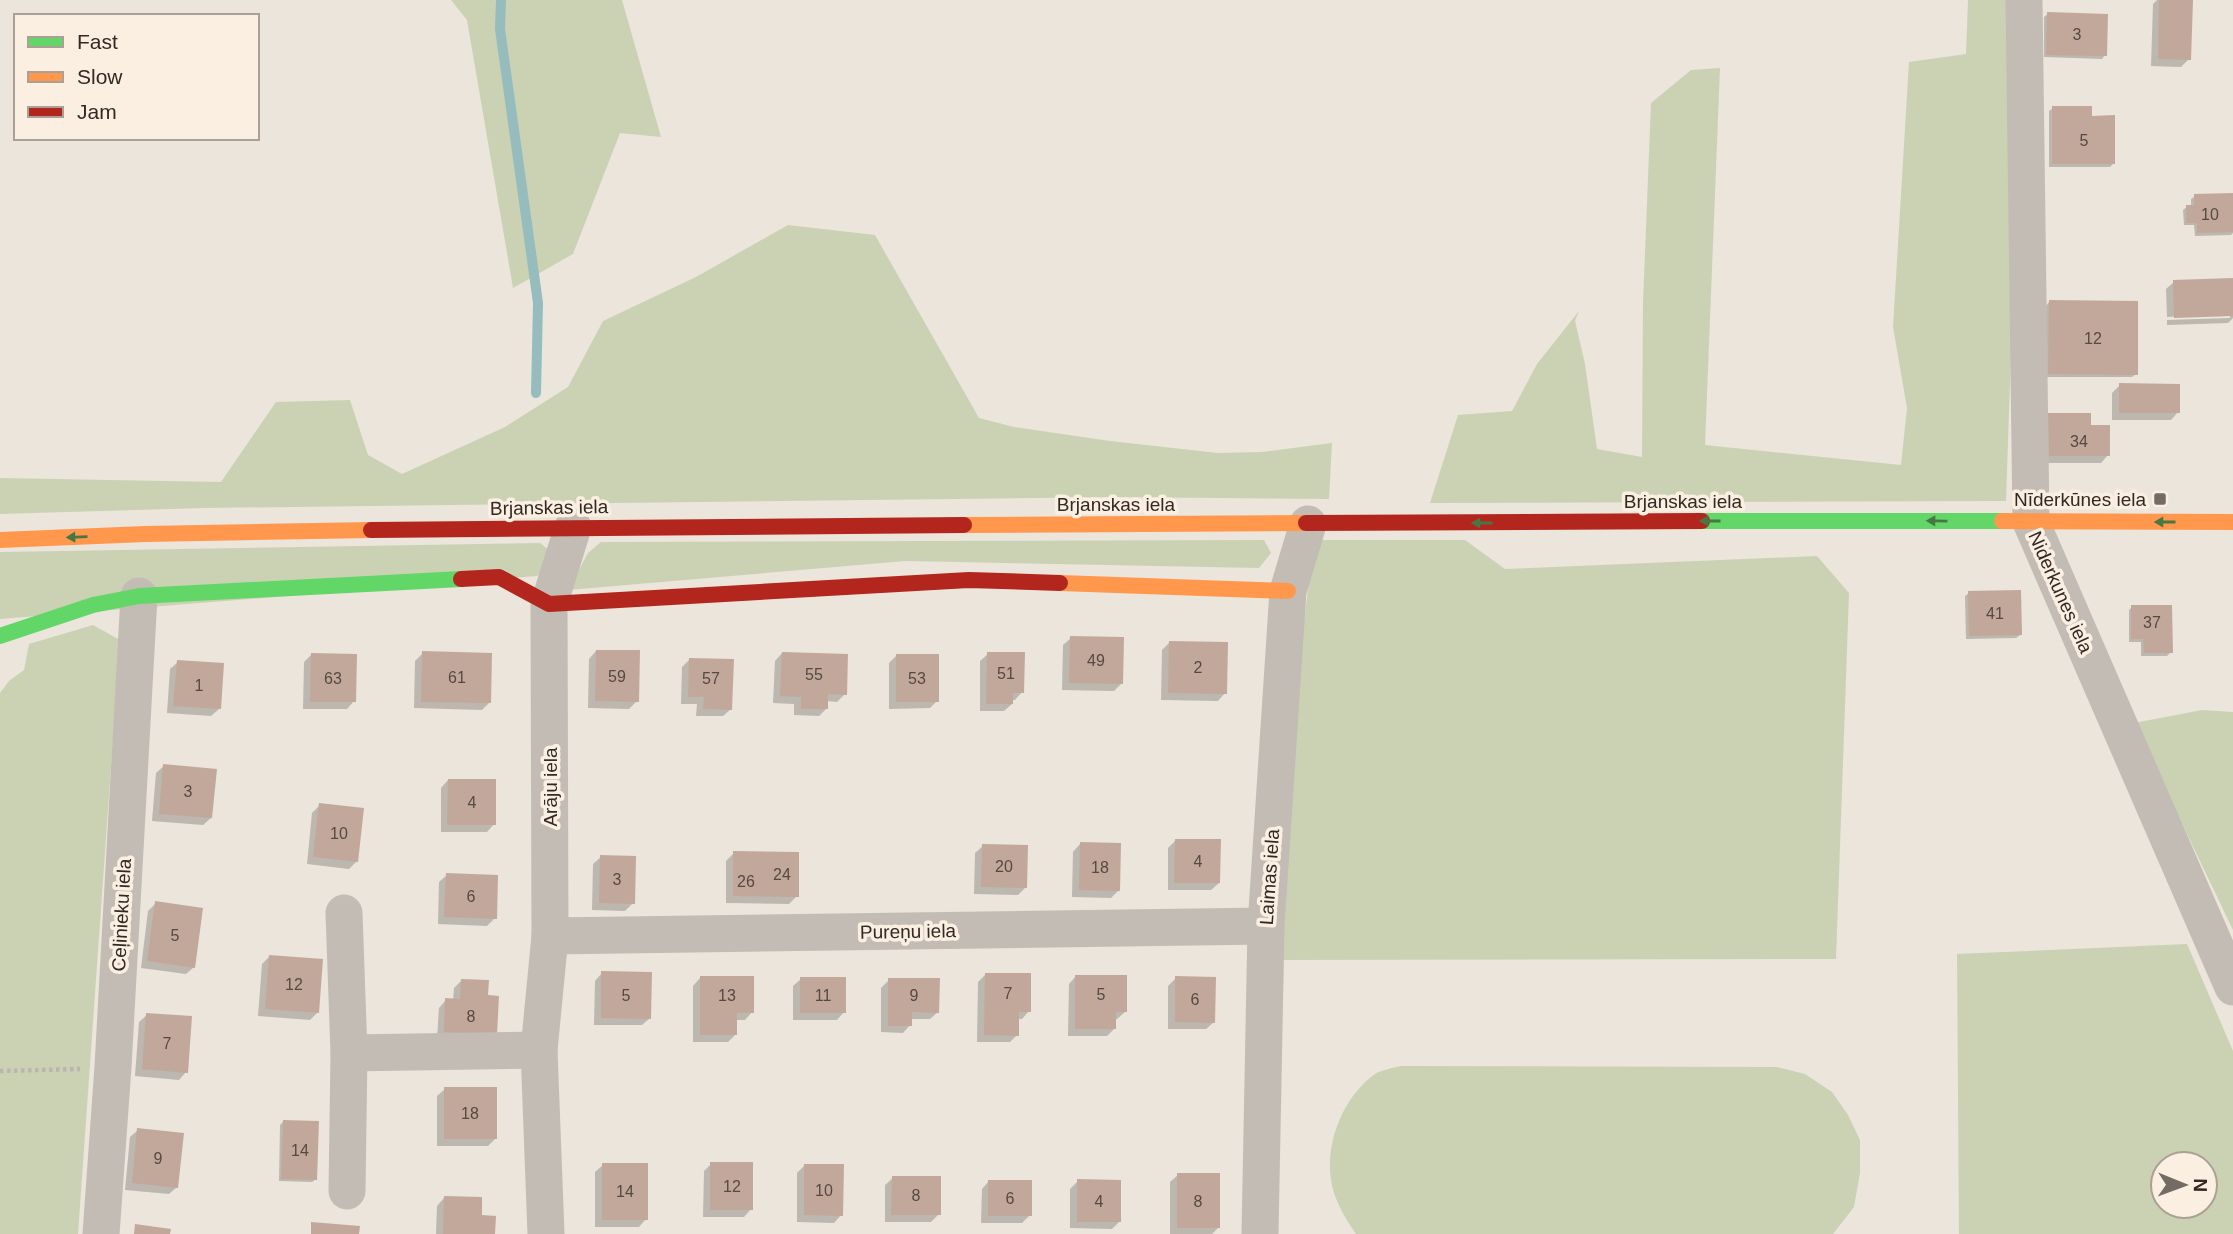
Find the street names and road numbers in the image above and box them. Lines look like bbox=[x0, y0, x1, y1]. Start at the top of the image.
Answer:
street label: Brjanskas iela bbox=[1624, 491, 1743, 512]
street label: Brjanskas iela bbox=[1057, 494, 1176, 515]
street label: Brjanskas iela bbox=[490, 496, 609, 519]
street label: Niderkunes iela bbox=[2024, 528, 2097, 657]
street label: Arāju iela bbox=[540, 747, 561, 827]
street label: Laimas iela bbox=[1256, 828, 1283, 926]
street label: Ceļinieku iela bbox=[108, 858, 135, 972]
street label: Pureņu iela bbox=[860, 920, 957, 943]

